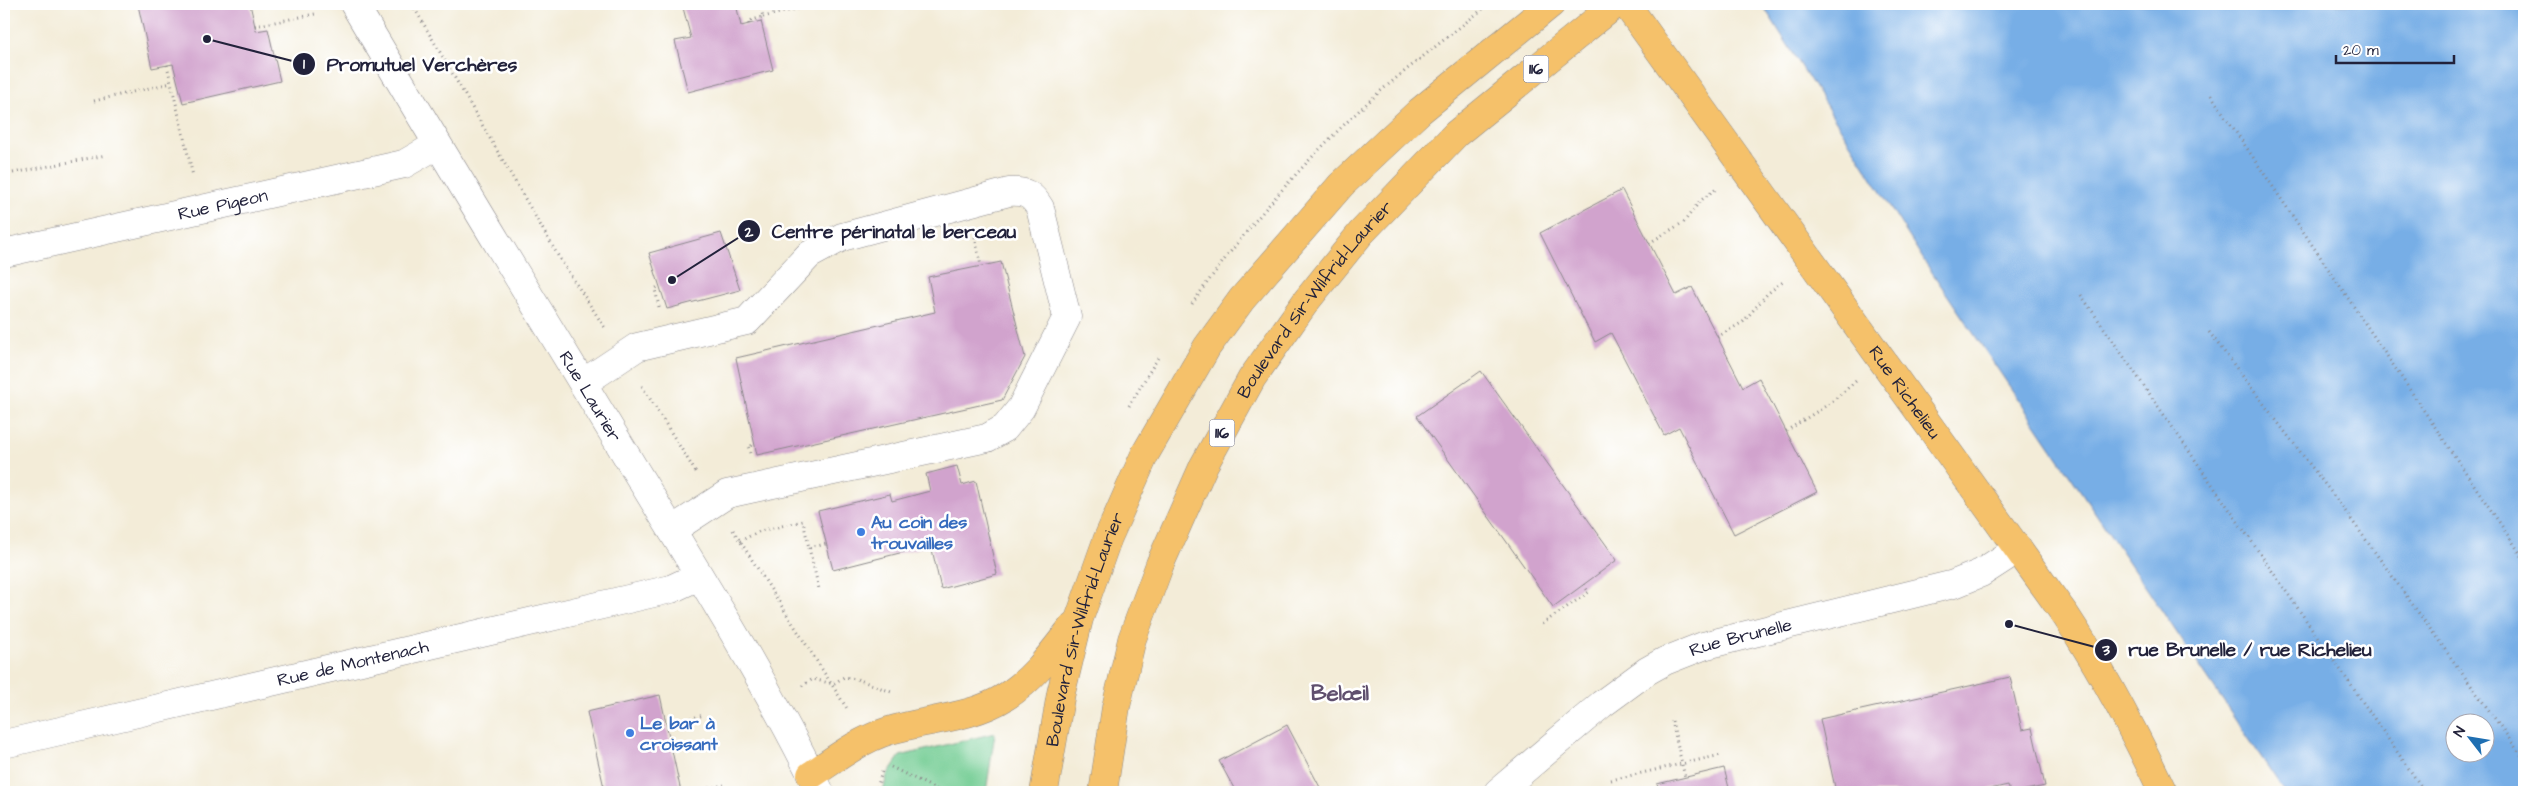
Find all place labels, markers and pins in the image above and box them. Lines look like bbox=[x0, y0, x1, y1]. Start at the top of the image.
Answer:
callout: Promutuel Verchères bbox=[292, 47, 527, 81]
callout: Centre périnatal le berceau bbox=[736, 214, 1026, 248]
place label: Au coin des trouvailles bbox=[870, 510, 967, 556]
marker: Au coin des trouvailles bbox=[855, 526, 867, 538]
callout: rue Brunelle / rue Richelieu bbox=[2093, 633, 2382, 667]
place label: Le bar à croissant bbox=[640, 711, 718, 757]
marker: Le bar à croissant bbox=[624, 727, 636, 739]

